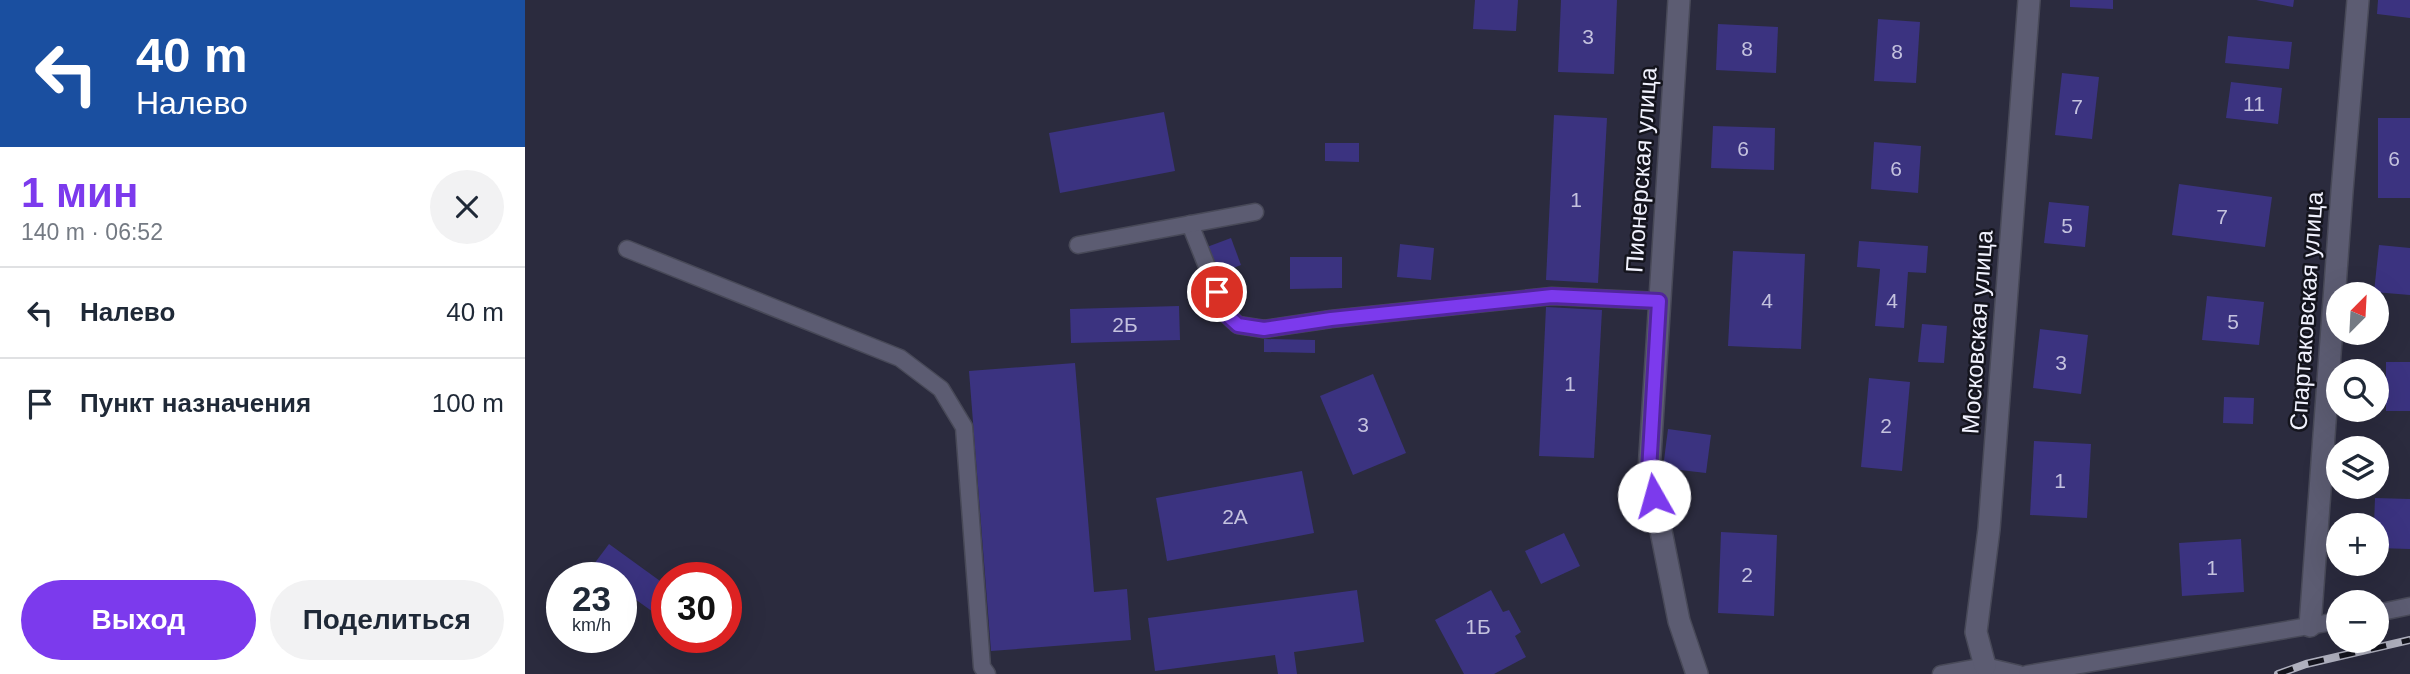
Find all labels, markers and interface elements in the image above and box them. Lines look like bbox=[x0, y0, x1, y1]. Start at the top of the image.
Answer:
house number: 3 bbox=[1582, 25, 1594, 48]
icon: left bbox=[21, 28, 112, 119]
text: 40 m bbox=[136, 28, 248, 82]
house number: 8 bbox=[1741, 37, 1753, 60]
house number: 8 bbox=[1891, 40, 1903, 63]
street label: Пионерская улица bbox=[1620, 66, 1662, 274]
text: Налево bbox=[136, 85, 248, 121]
house number: 11 bbox=[2243, 92, 2265, 115]
house number: 7 bbox=[2071, 95, 2083, 118]
house number: 6 bbox=[1737, 137, 1749, 160]
house number: 6 bbox=[2388, 147, 2400, 170]
house number: 6 bbox=[1890, 157, 1902, 180]
text: 1 мин bbox=[21, 169, 138, 216]
button: close bbox=[430, 170, 504, 244]
house number: 1 bbox=[1570, 188, 1582, 211]
street label: Спартаковская улица bbox=[2284, 190, 2328, 431]
house number: 7 bbox=[2216, 205, 2228, 228]
house number: 5 bbox=[2061, 214, 2073, 237]
text: 140 m · 06:52 bbox=[21, 219, 163, 245]
street label: Московская улица bbox=[1956, 229, 1998, 435]
pin bbox=[1187, 262, 1247, 322]
icon: arrive bbox=[1198, 273, 1236, 311]
north arrow bbox=[2326, 282, 2389, 345]
map controls bbox=[2326, 282, 2389, 653]
house number: 4 bbox=[1761, 289, 1773, 312]
house number: 4 bbox=[1886, 289, 1898, 312]
icon: left bbox=[21, 294, 59, 332]
text: Налево bbox=[80, 297, 175, 327]
text: 40 m bbox=[446, 297, 504, 327]
house number: 5 bbox=[2227, 310, 2239, 333]
house number: 2Б bbox=[1112, 313, 1138, 336]
house number: 3 bbox=[2055, 351, 2067, 374]
button: search bbox=[2326, 359, 2389, 422]
house number: 1 bbox=[1564, 372, 1576, 395]
icon: arrive bbox=[21, 385, 59, 423]
text: Пункт назначения bbox=[80, 388, 311, 418]
text: 100 m bbox=[432, 388, 504, 418]
house number: 3 bbox=[1357, 413, 1369, 436]
house number: 2 bbox=[1880, 414, 1892, 437]
button: layers bbox=[2326, 436, 2389, 499]
position arrow bbox=[1617, 459, 1691, 533]
house number: 1 bbox=[2054, 469, 2066, 492]
house number: 2А bbox=[1222, 505, 1248, 528]
button: + bbox=[2326, 513, 2389, 576]
house number: 1 bbox=[2206, 556, 2218, 579]
speed limit sign: 30 bbox=[651, 562, 742, 653]
house number: 2 bbox=[1741, 563, 1753, 586]
text: 23 bbox=[572, 579, 611, 618]
button: Выход bbox=[21, 580, 256, 660]
button: Поделиться bbox=[270, 580, 504, 660]
button: − bbox=[2326, 590, 2389, 653]
text: km/h bbox=[572, 615, 611, 635]
house number: 1Б bbox=[1465, 615, 1491, 638]

